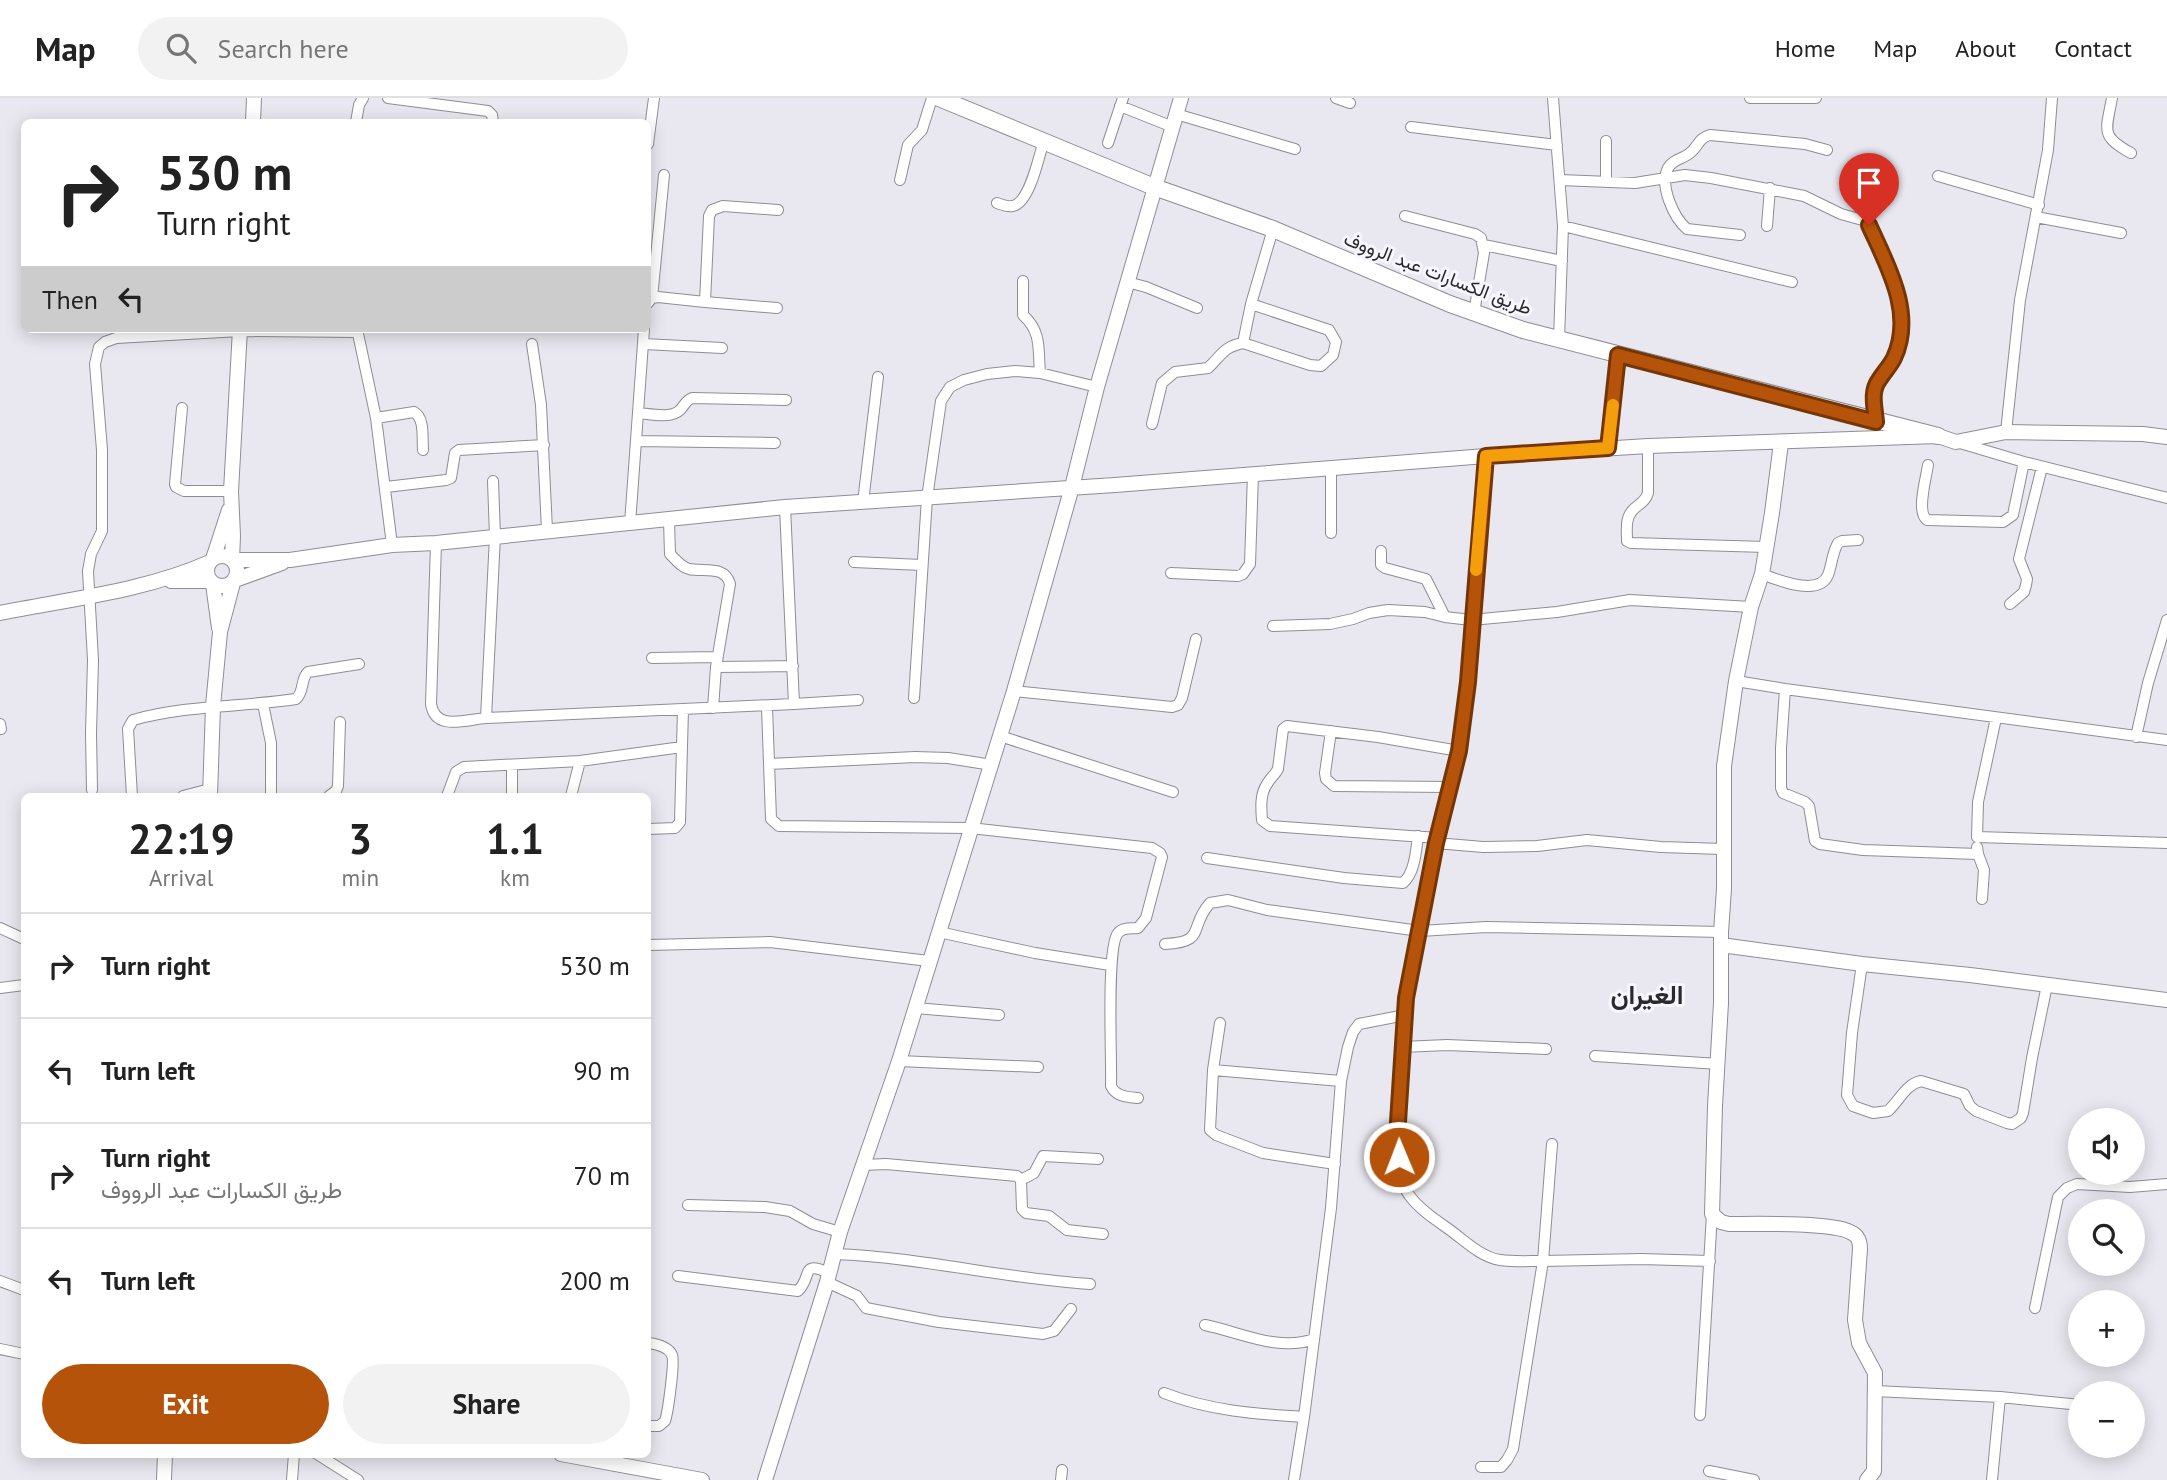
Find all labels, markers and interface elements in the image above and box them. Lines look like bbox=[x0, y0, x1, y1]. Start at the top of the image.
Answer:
search box bbox=[138, 17, 628, 80]
text: Map bbox=[35, 27, 96, 70]
icon: search bbox=[162, 29, 200, 67]
text: Search here bbox=[218, 32, 349, 65]
text: Home bbox=[1775, 33, 1835, 64]
text: Map bbox=[1873, 33, 1917, 64]
text: About bbox=[1955, 33, 2016, 64]
text: Contact bbox=[2054, 33, 2132, 64]
text: 530 m bbox=[157, 140, 292, 204]
icon: right bbox=[42, 147, 133, 238]
pin bbox=[1839, 153, 1899, 225]
icon: arrive bbox=[1850, 164, 1888, 202]
text: Turn right bbox=[157, 202, 291, 244]
street label: طريق الكسارات عبد الرووف bbox=[1341, 226, 1535, 320]
icon: left bbox=[112, 280, 150, 318]
text: Then bbox=[42, 283, 98, 316]
text: 22:19 bbox=[128, 811, 235, 866]
text: 3 bbox=[348, 811, 372, 866]
text: 1.1 bbox=[486, 811, 544, 866]
text: Arrival bbox=[149, 863, 214, 892]
text: min bbox=[342, 863, 379, 892]
text: km bbox=[500, 863, 530, 892]
icon: right bbox=[42, 947, 80, 985]
text: Turn right bbox=[101, 949, 210, 982]
text: 530 m bbox=[559, 949, 630, 982]
district label: الغيران bbox=[1610, 978, 1684, 1011]
icon: left bbox=[42, 1052, 80, 1090]
text: Turn left bbox=[101, 1054, 195, 1087]
text: 90 m bbox=[574, 1054, 630, 1087]
map controls bbox=[2068, 1108, 2145, 1458]
button: sound bbox=[2068, 1108, 2145, 1185]
position arrow bbox=[1362, 1120, 1436, 1194]
text: Turn right bbox=[101, 1141, 210, 1174]
icon: right bbox=[42, 1157, 80, 1195]
text: 70 m bbox=[574, 1159, 630, 1192]
text: طريق الكسارات عبد الرووف bbox=[101, 1175, 342, 1204]
button: search bbox=[2068, 1199, 2145, 1276]
icon: left bbox=[42, 1262, 80, 1300]
text: Turn left bbox=[101, 1264, 195, 1297]
text: 200 m bbox=[559, 1264, 630, 1297]
button: + bbox=[2068, 1290, 2145, 1367]
button: Exit bbox=[42, 1364, 329, 1444]
button: Share bbox=[343, 1364, 630, 1444]
button: − bbox=[2068, 1381, 2145, 1458]

